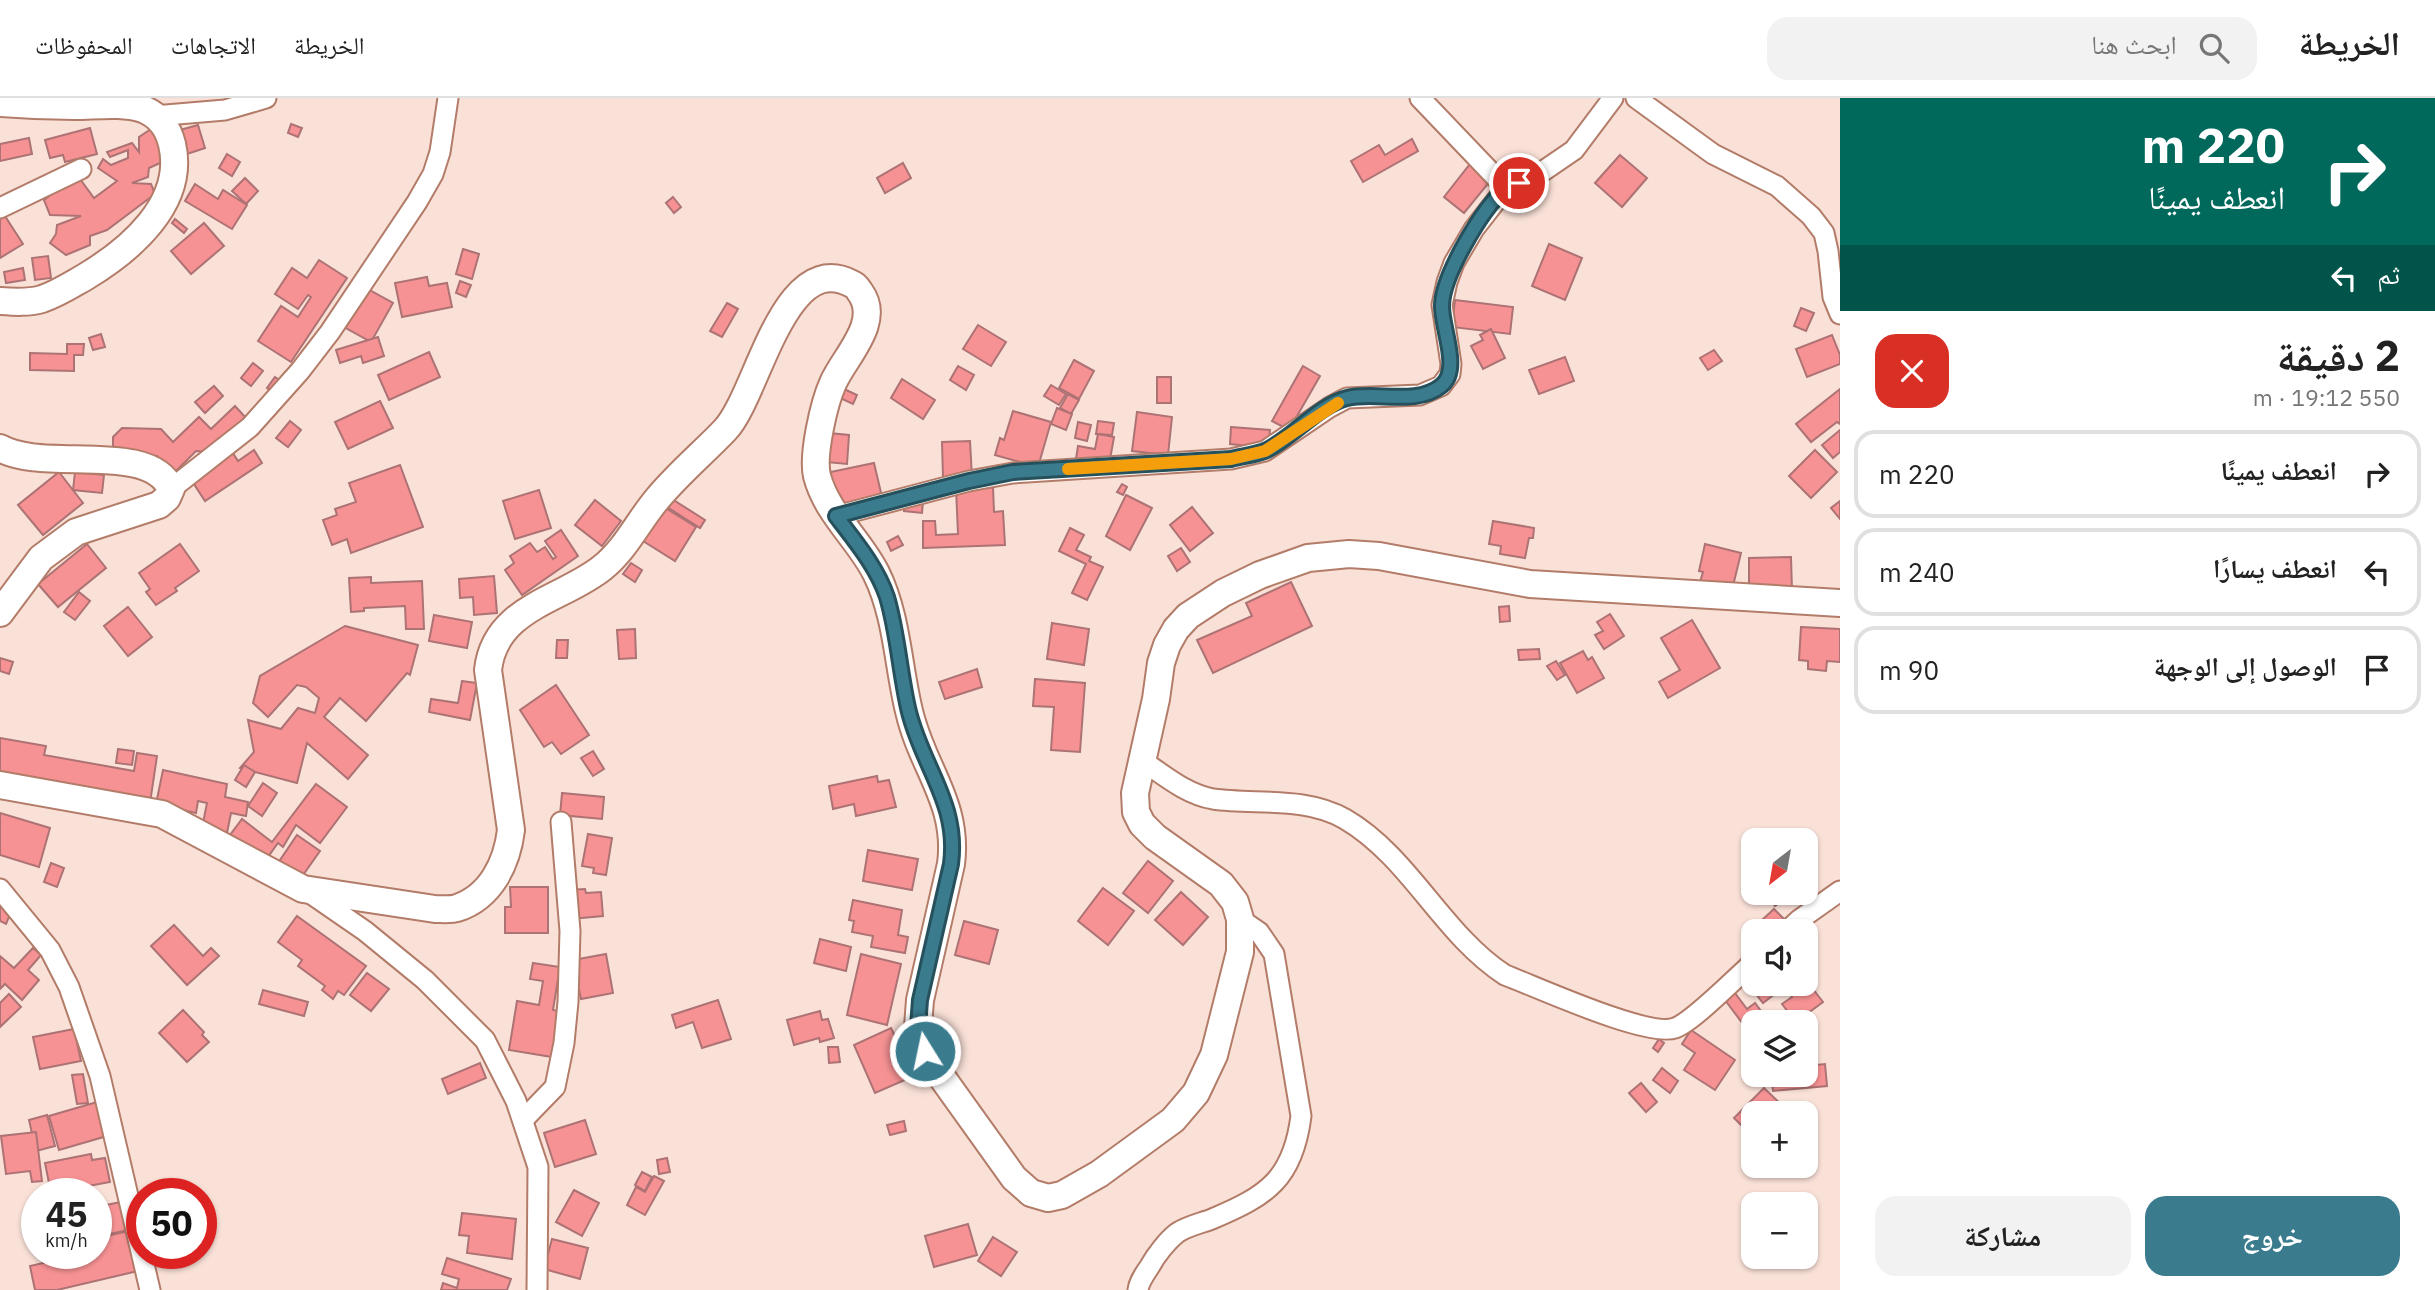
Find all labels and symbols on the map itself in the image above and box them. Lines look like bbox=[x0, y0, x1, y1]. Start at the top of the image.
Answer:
pin bbox=[1489, 153, 1549, 213]
north arrow bbox=[1741, 828, 1818, 905]
position arrow bbox=[888, 1014, 962, 1088]
speed limit sign: 50 bbox=[126, 1178, 217, 1269]

